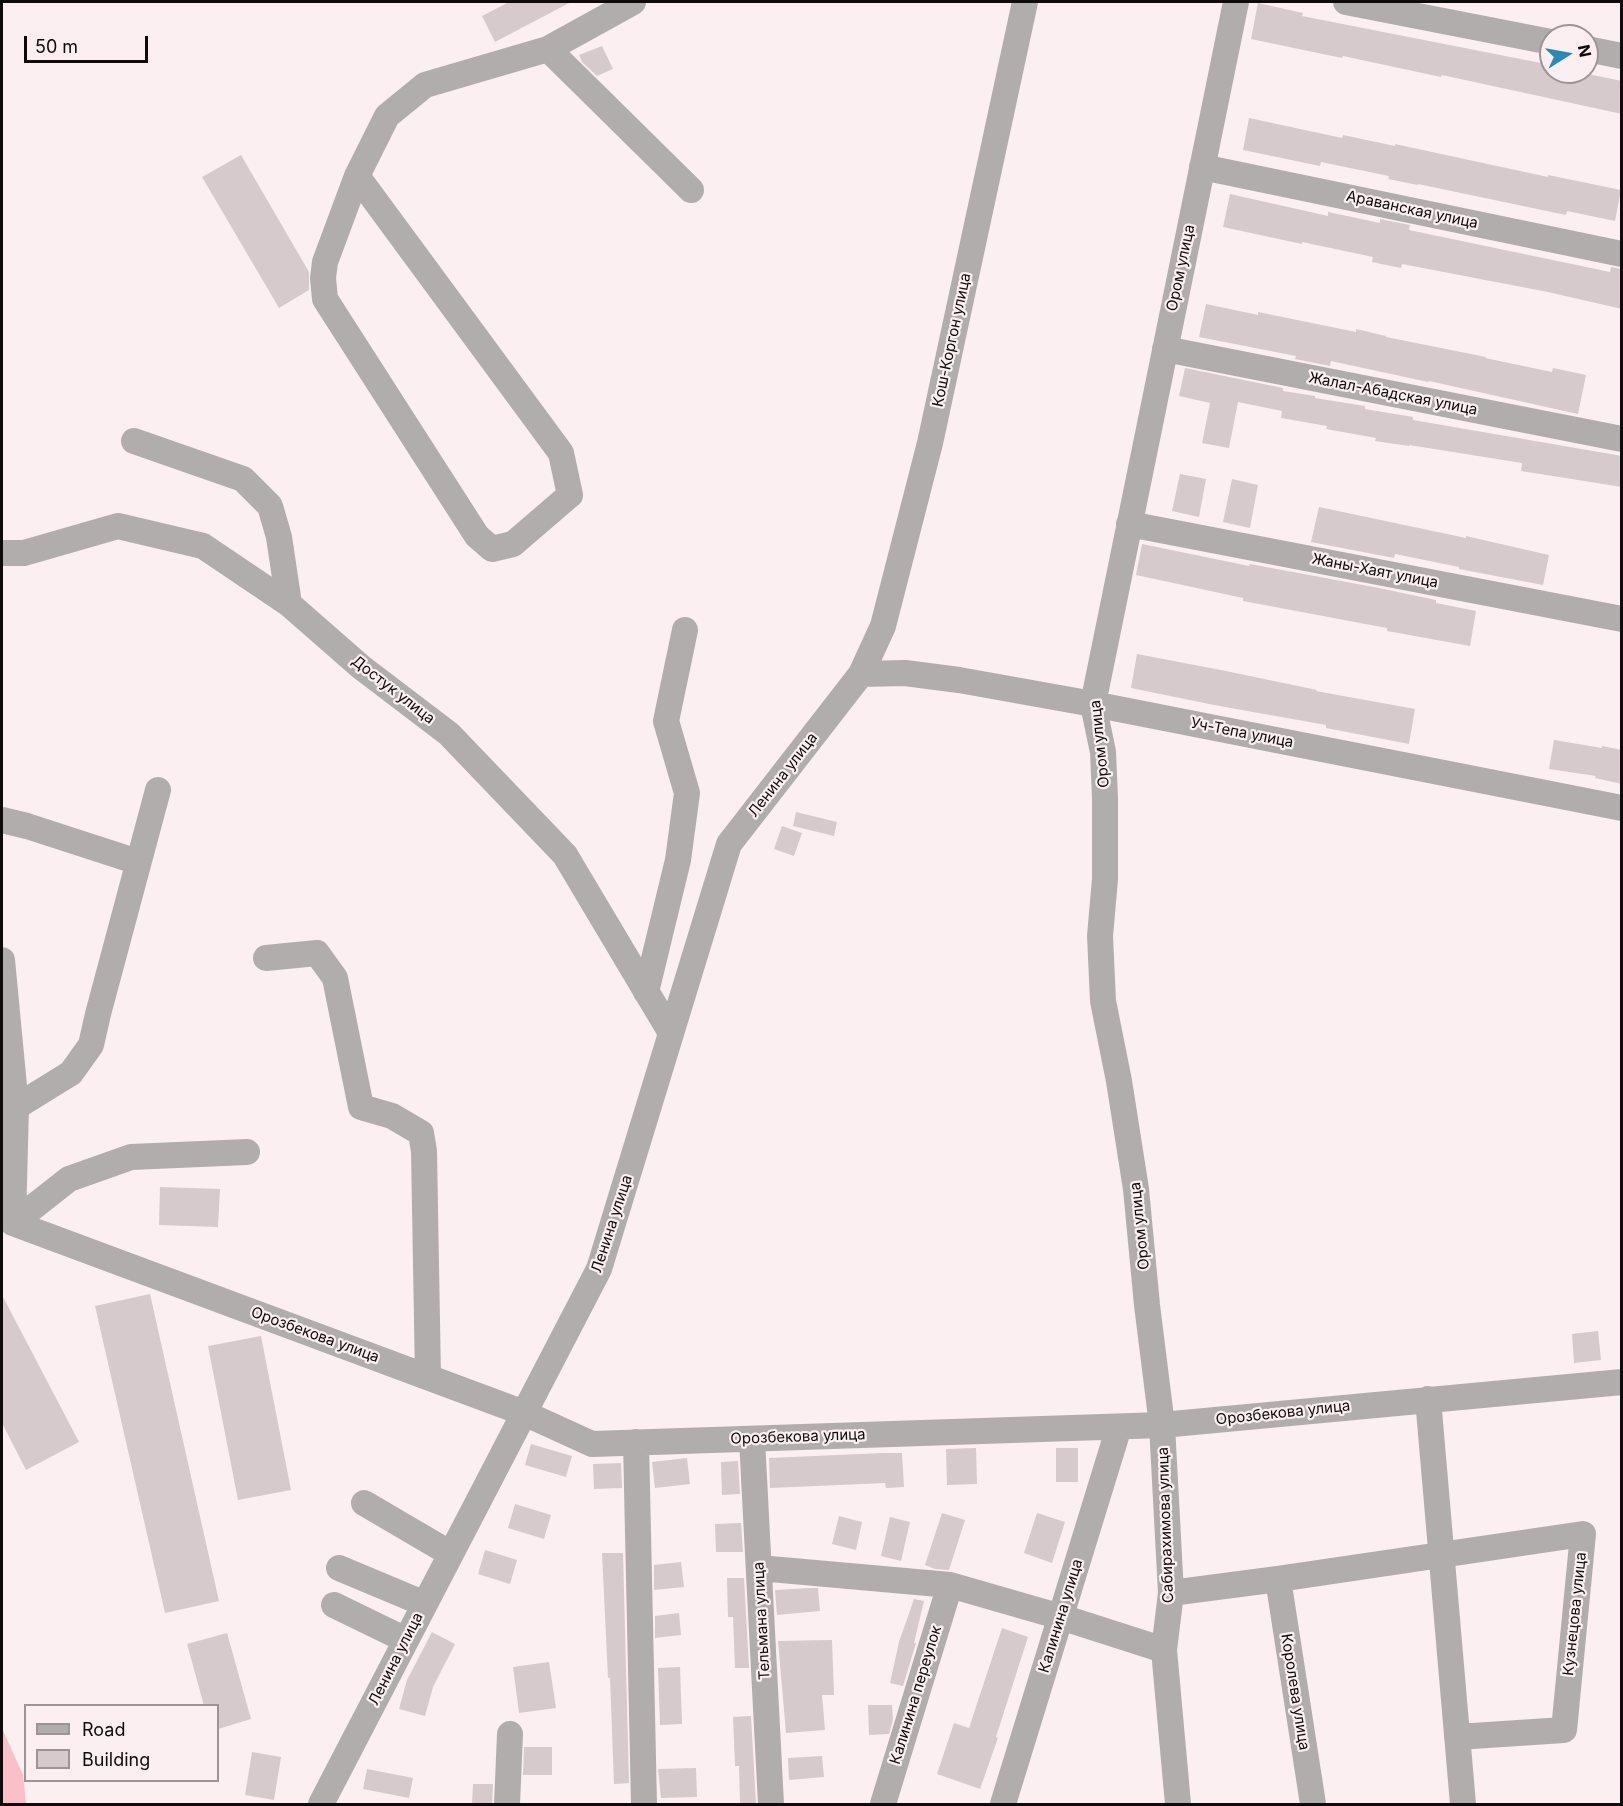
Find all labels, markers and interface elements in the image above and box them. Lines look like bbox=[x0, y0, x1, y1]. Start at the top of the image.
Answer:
scale bar bbox=[27, 24, 152, 62]
north arrow bbox=[1539, 24, 1599, 84]
text: 50 m bbox=[35, 36, 78, 57]
text: N bbox=[1574, 43, 1596, 59]
street label: Араванская улица bbox=[1345, 187, 1479, 233]
street label: Ором улица bbox=[1163, 223, 1199, 313]
street label: Кош-Коргон улица bbox=[929, 271, 975, 409]
street label: Жалал-Абадская улица bbox=[1307, 369, 1479, 419]
street label: Жаны-Хаят улица bbox=[1310, 550, 1440, 592]
street label: Достук улица bbox=[348, 652, 438, 728]
street label: Ором улица bbox=[1086, 699, 1114, 789]
street label: Уч-Тепа улица bbox=[1189, 714, 1295, 752]
street label: Ленина улица bbox=[745, 729, 821, 821]
street label: Ленина улица bbox=[588, 1173, 636, 1275]
street label: Ором улица bbox=[1126, 1181, 1154, 1271]
street label: Орозбекова улица bbox=[248, 1303, 382, 1367]
street label: Орозбекова улица bbox=[1215, 1397, 1351, 1429]
street label: Орозбекова улица bbox=[730, 1426, 866, 1448]
street label: Сабирахимова улица bbox=[1154, 1447, 1178, 1603]
street label: Кузнецова улица bbox=[1560, 1551, 1590, 1677]
street label: Калинина улица bbox=[1035, 1557, 1087, 1675]
street label: Тельмана улица bbox=[750, 1561, 774, 1681]
street label: Ленина улица bbox=[365, 1610, 427, 1708]
street label: Калинина переулок bbox=[886, 1624, 946, 1766]
street label: Королева улица bbox=[1277, 1632, 1313, 1752]
legend bbox=[24, 1704, 219, 1782]
text: Road bbox=[82, 1719, 125, 1740]
text: Building bbox=[82, 1749, 150, 1770]

